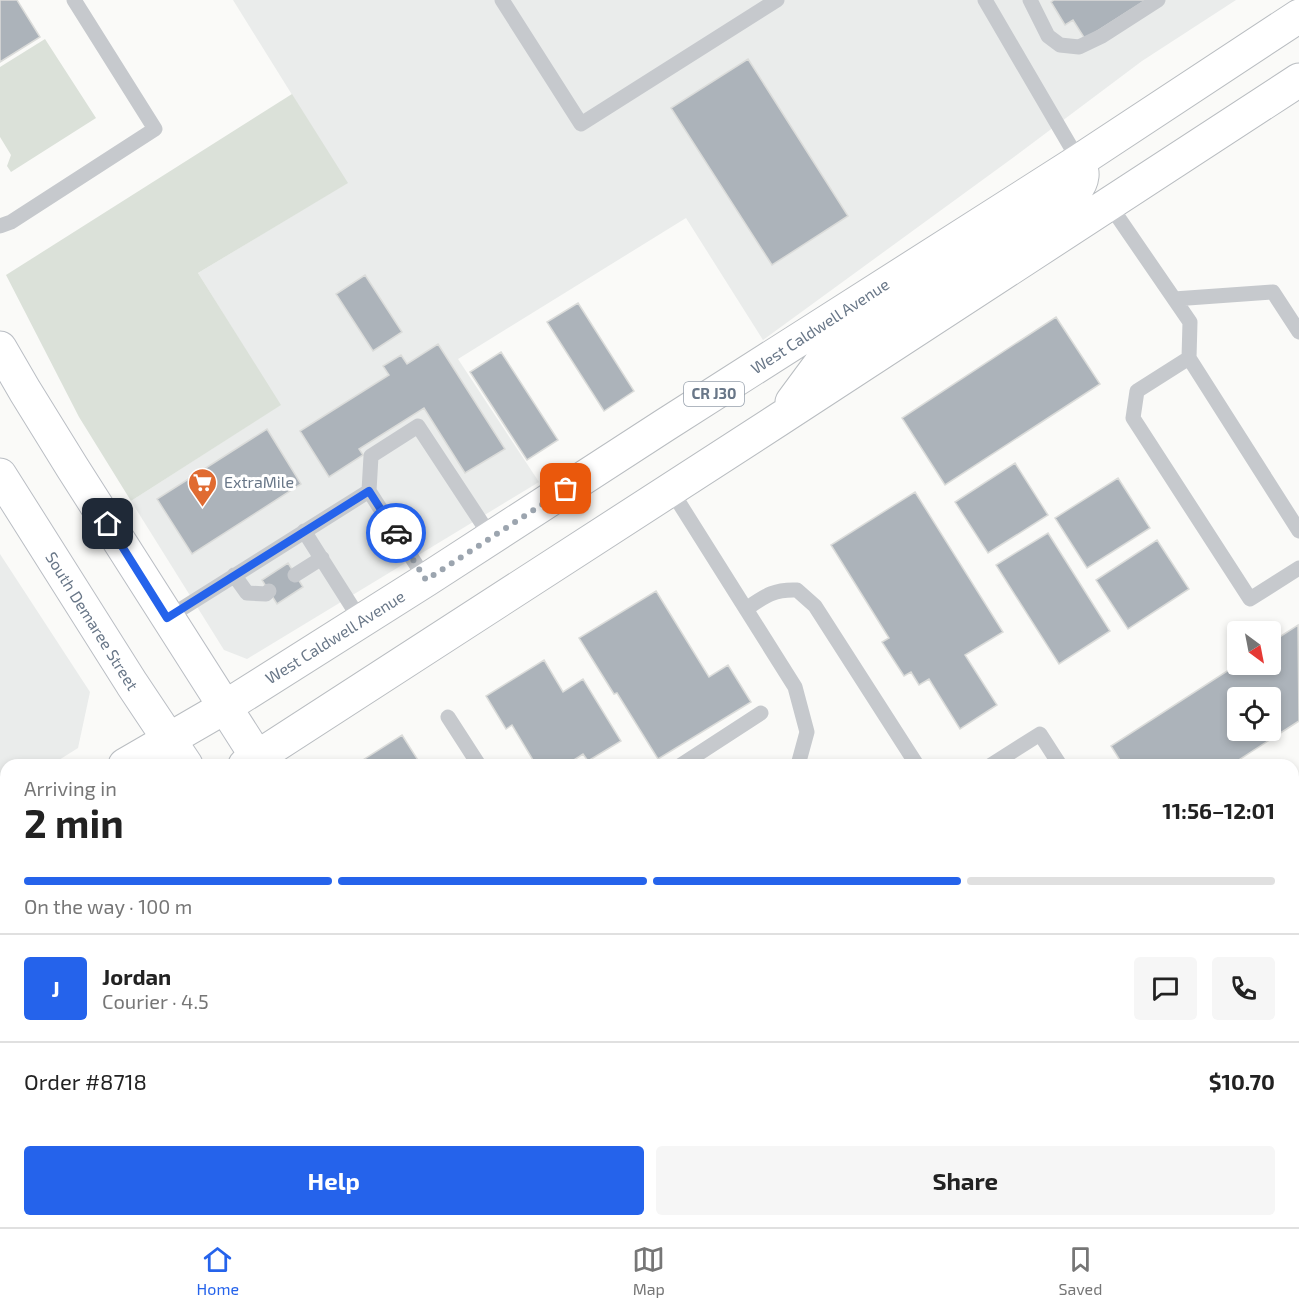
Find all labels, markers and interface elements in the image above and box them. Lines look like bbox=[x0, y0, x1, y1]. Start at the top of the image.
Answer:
street label: West Caldwell Avenue bbox=[747, 274, 892, 377]
road number: CR J30 bbox=[684, 382, 744, 406]
pin bbox=[540, 463, 591, 514]
supermarket icon: ExtraMile bbox=[187, 466, 219, 508]
place label: ExtraMile bbox=[224, 472, 294, 491]
icon: bag bbox=[549, 472, 582, 505]
pin bbox=[82, 498, 133, 549]
courier bbox=[366, 503, 426, 563]
icon: home bbox=[91, 507, 124, 540]
icon: car bbox=[380, 517, 413, 550]
street label: South Demaree Street bbox=[42, 548, 143, 693]
street label: West Caldwell Avenue bbox=[262, 586, 408, 687]
north arrow bbox=[1227, 621, 1281, 675]
map controls bbox=[1227, 621, 1281, 741]
button: locate bbox=[1227, 687, 1281, 741]
text: Arriving in bbox=[24, 776, 117, 800]
text: 11:56–12:01 bbox=[1162, 797, 1275, 823]
text: 2 min bbox=[24, 799, 124, 846]
text: On the way · 100 m bbox=[24, 894, 192, 918]
button: chat bbox=[1134, 957, 1197, 1020]
button: phone bbox=[1212, 957, 1275, 1020]
text: Jordan bbox=[102, 963, 171, 989]
text: J bbox=[51, 975, 60, 1001]
text: Courier · 4.5 bbox=[102, 989, 209, 1013]
text: Order #8718 bbox=[24, 1068, 147, 1094]
text: $10.70 bbox=[1209, 1068, 1275, 1094]
button: Help bbox=[24, 1146, 644, 1215]
button: Share bbox=[656, 1146, 1275, 1215]
tab: Home bbox=[197, 1243, 239, 1298]
tab: Map bbox=[632, 1243, 665, 1298]
tab: Saved bbox=[1058, 1243, 1102, 1298]

